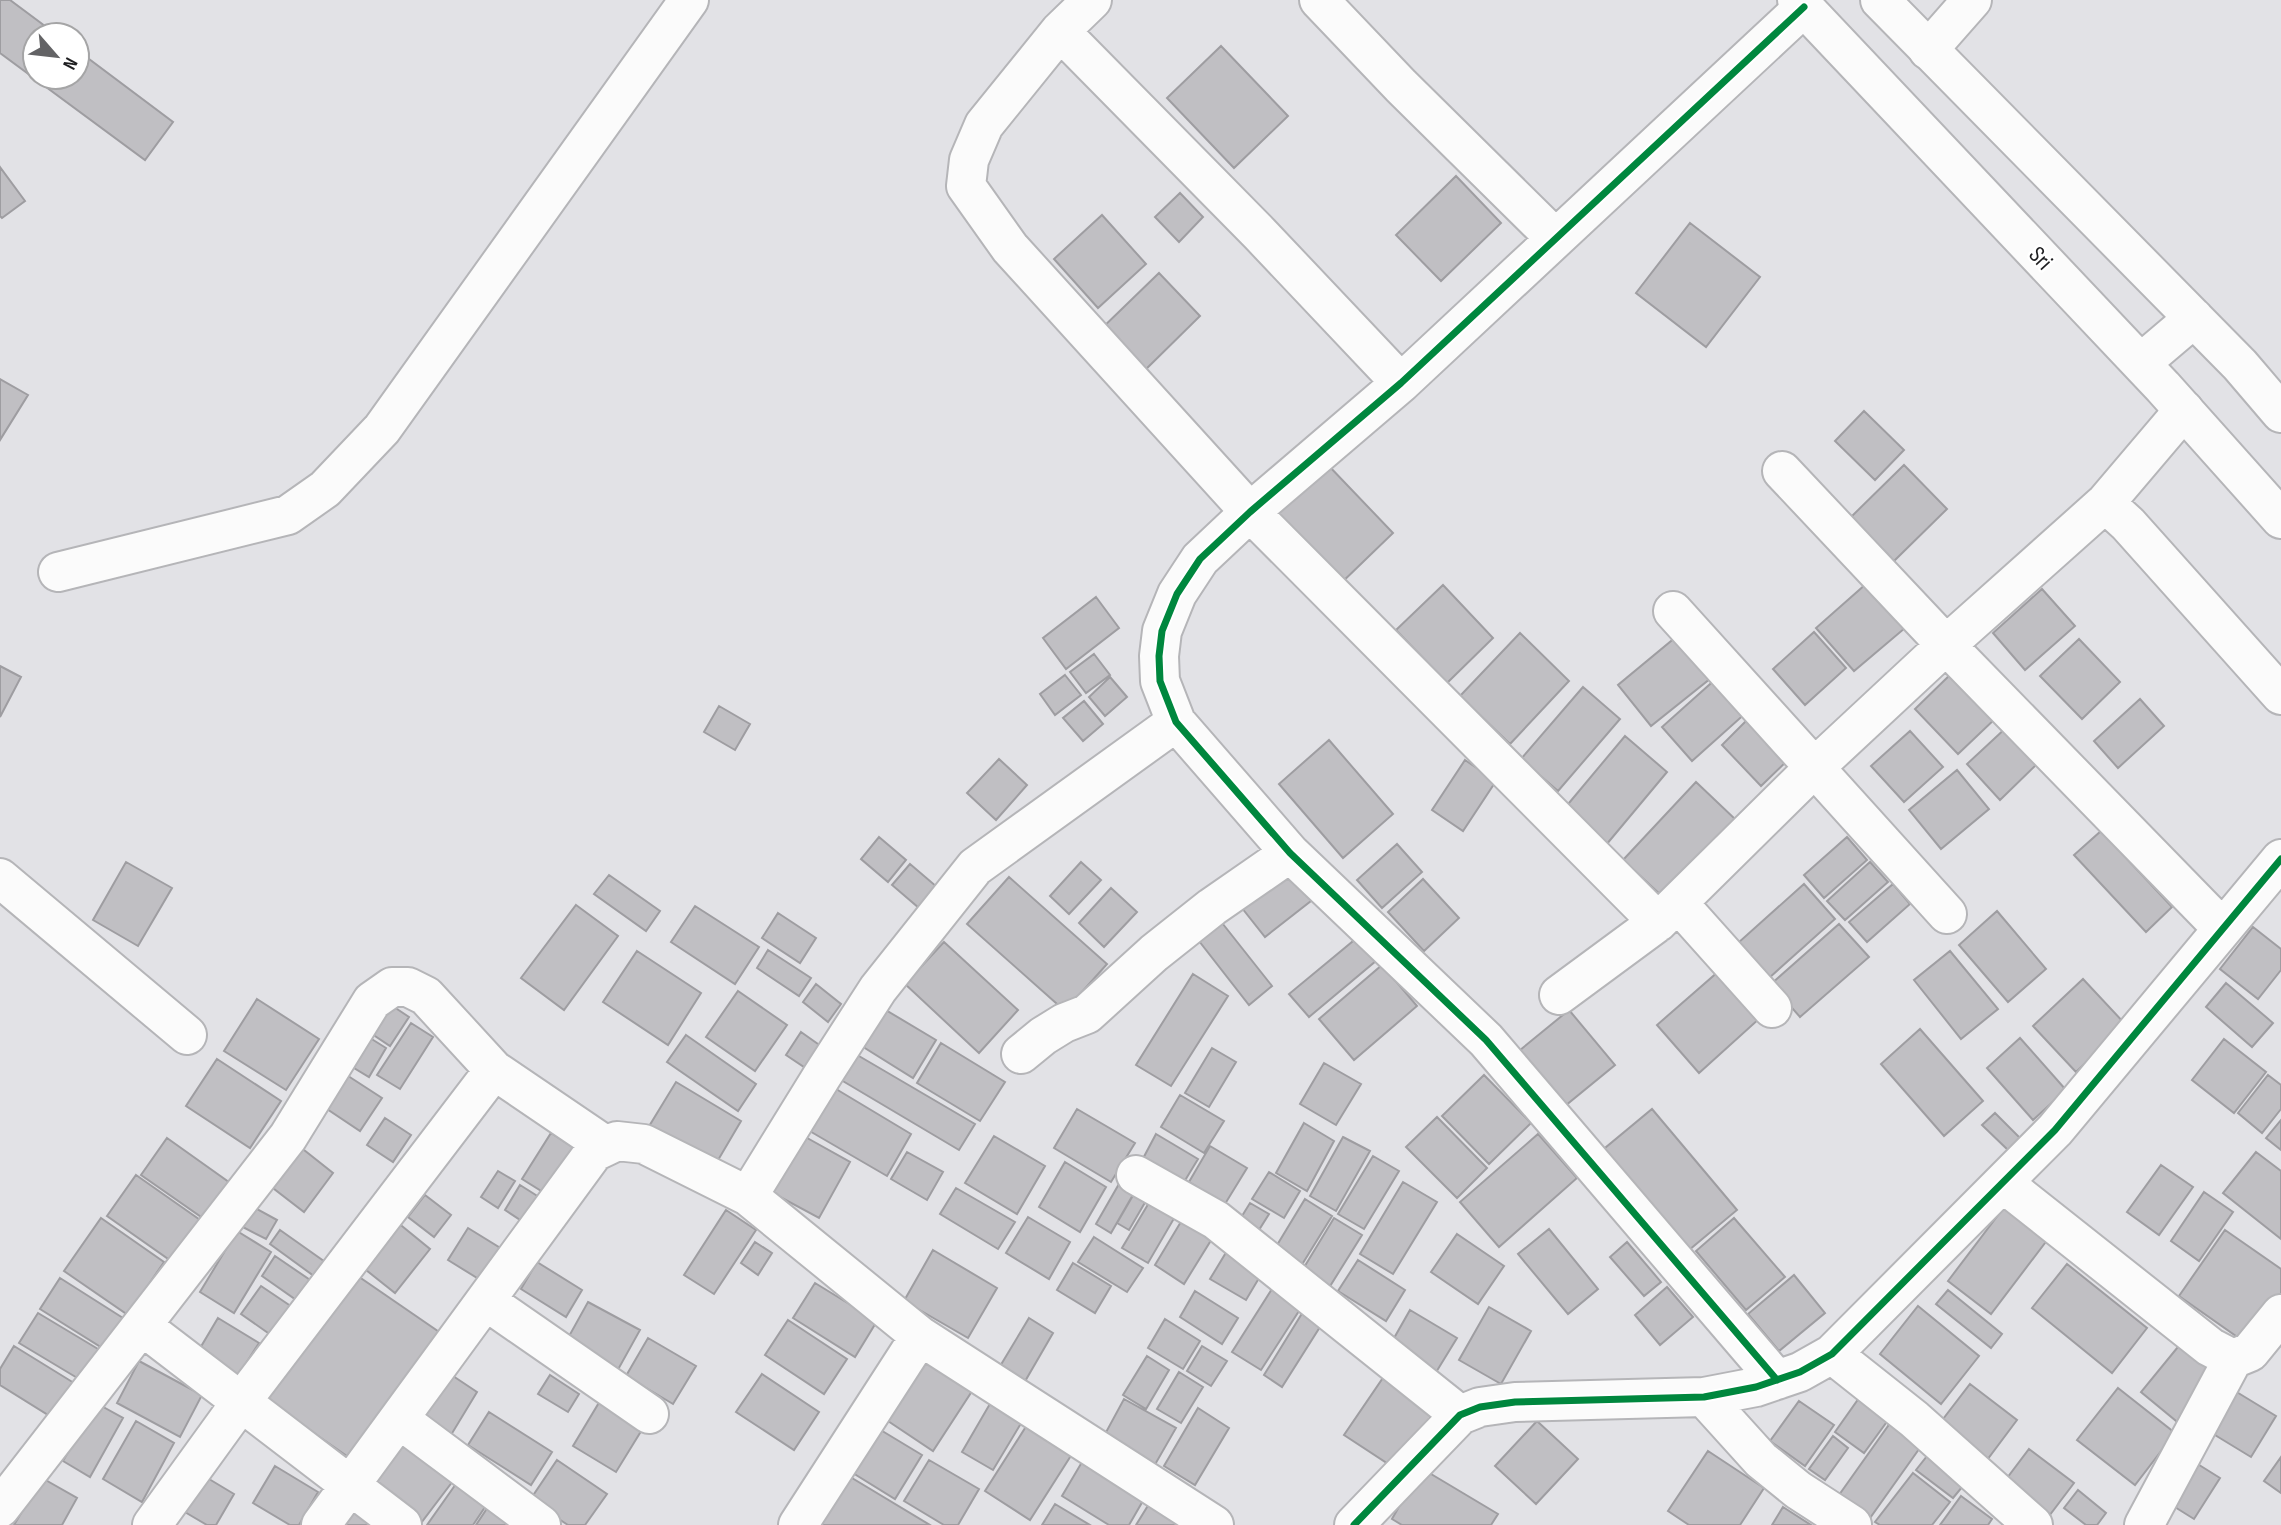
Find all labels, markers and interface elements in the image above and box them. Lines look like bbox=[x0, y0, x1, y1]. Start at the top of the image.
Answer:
north arrow bbox=[21, 21, 91, 91]
text: N bbox=[57, 53, 82, 73]
street label: Sri bbox=[2023, 241, 2059, 276]

